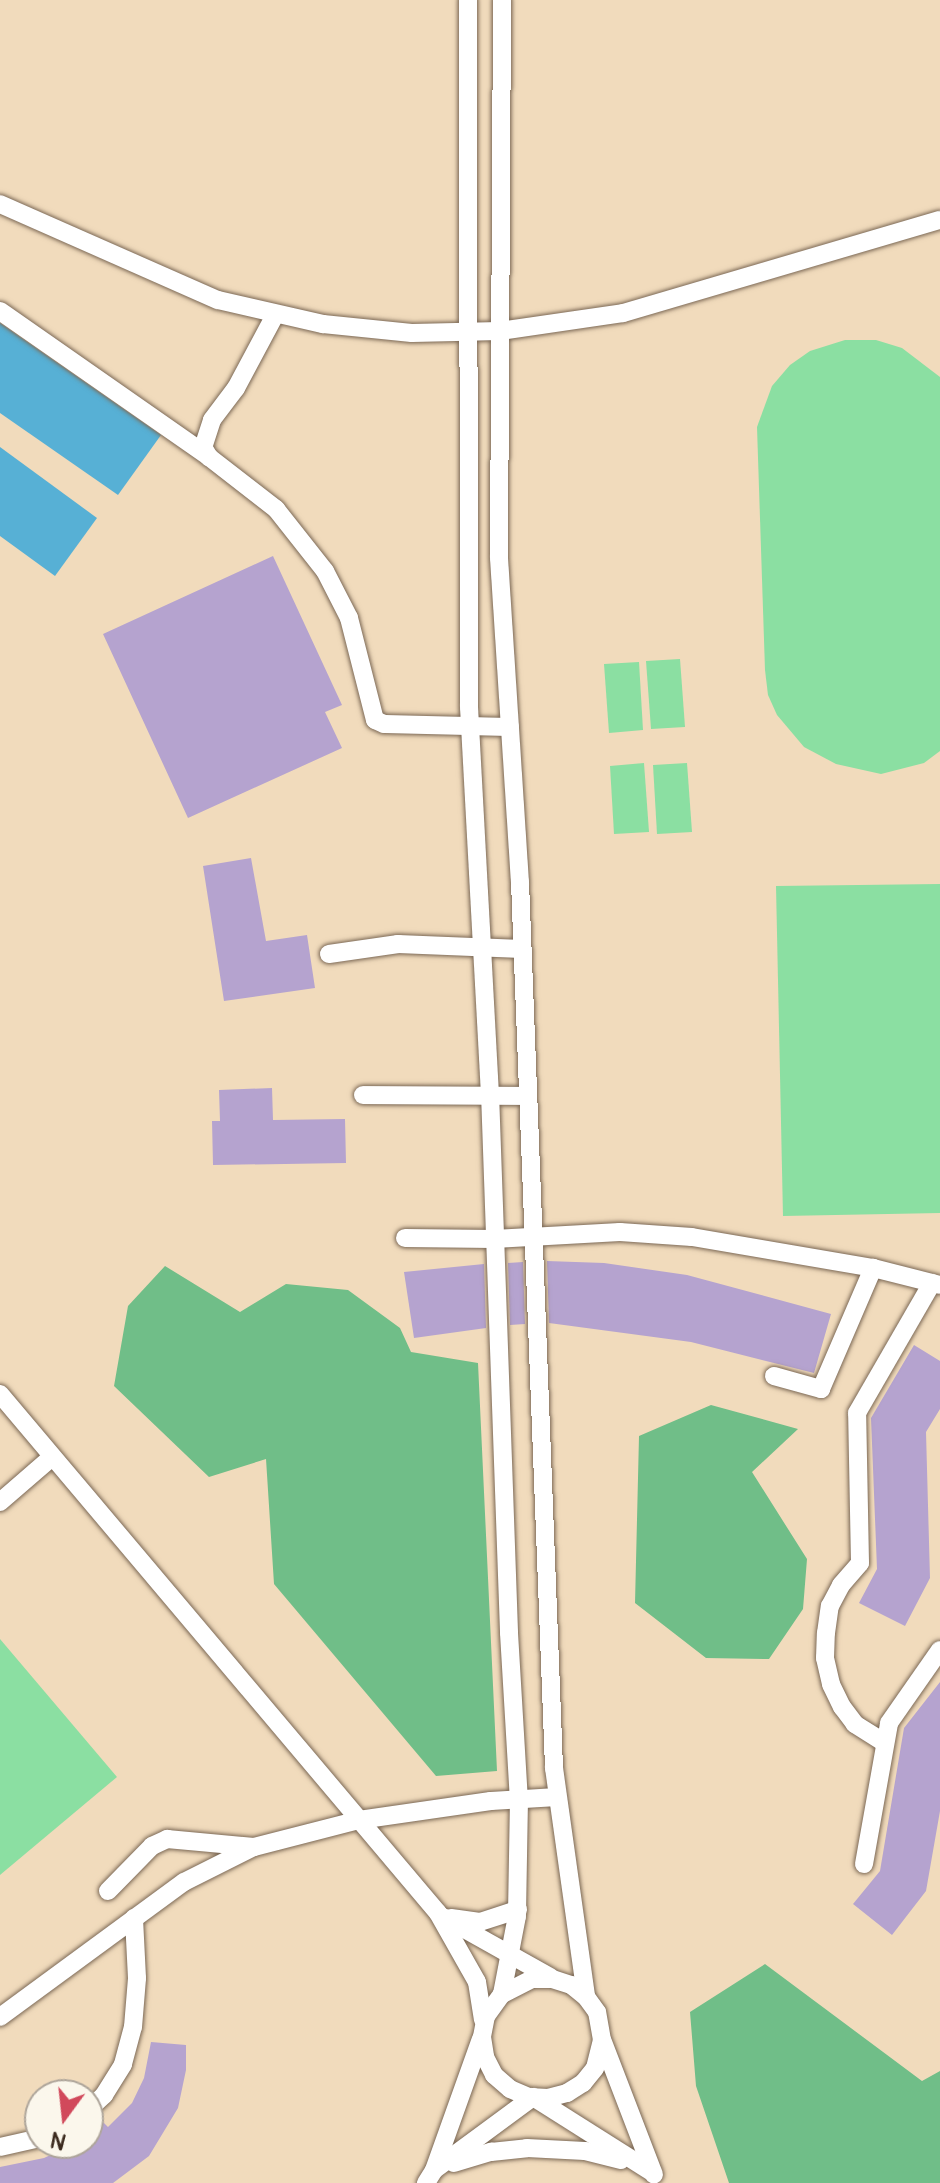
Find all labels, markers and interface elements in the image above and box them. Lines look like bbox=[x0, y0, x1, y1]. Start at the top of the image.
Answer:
north arrow bbox=[24, 2079, 104, 2159]
text: N bbox=[47, 2125, 69, 2156]

